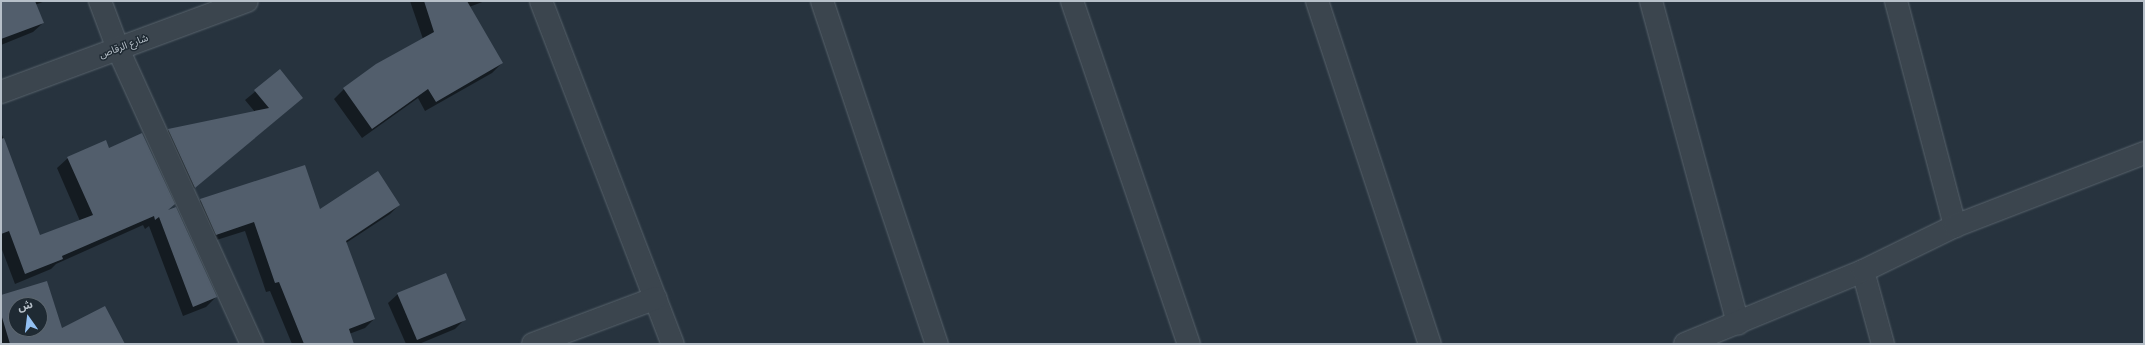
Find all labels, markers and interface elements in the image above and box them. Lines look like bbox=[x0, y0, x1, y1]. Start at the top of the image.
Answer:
street label: شارع الرقاص bbox=[98, 33, 150, 61]
north arrow bbox=[8, 297, 48, 337]
text: ش bbox=[16, 298, 34, 314]

